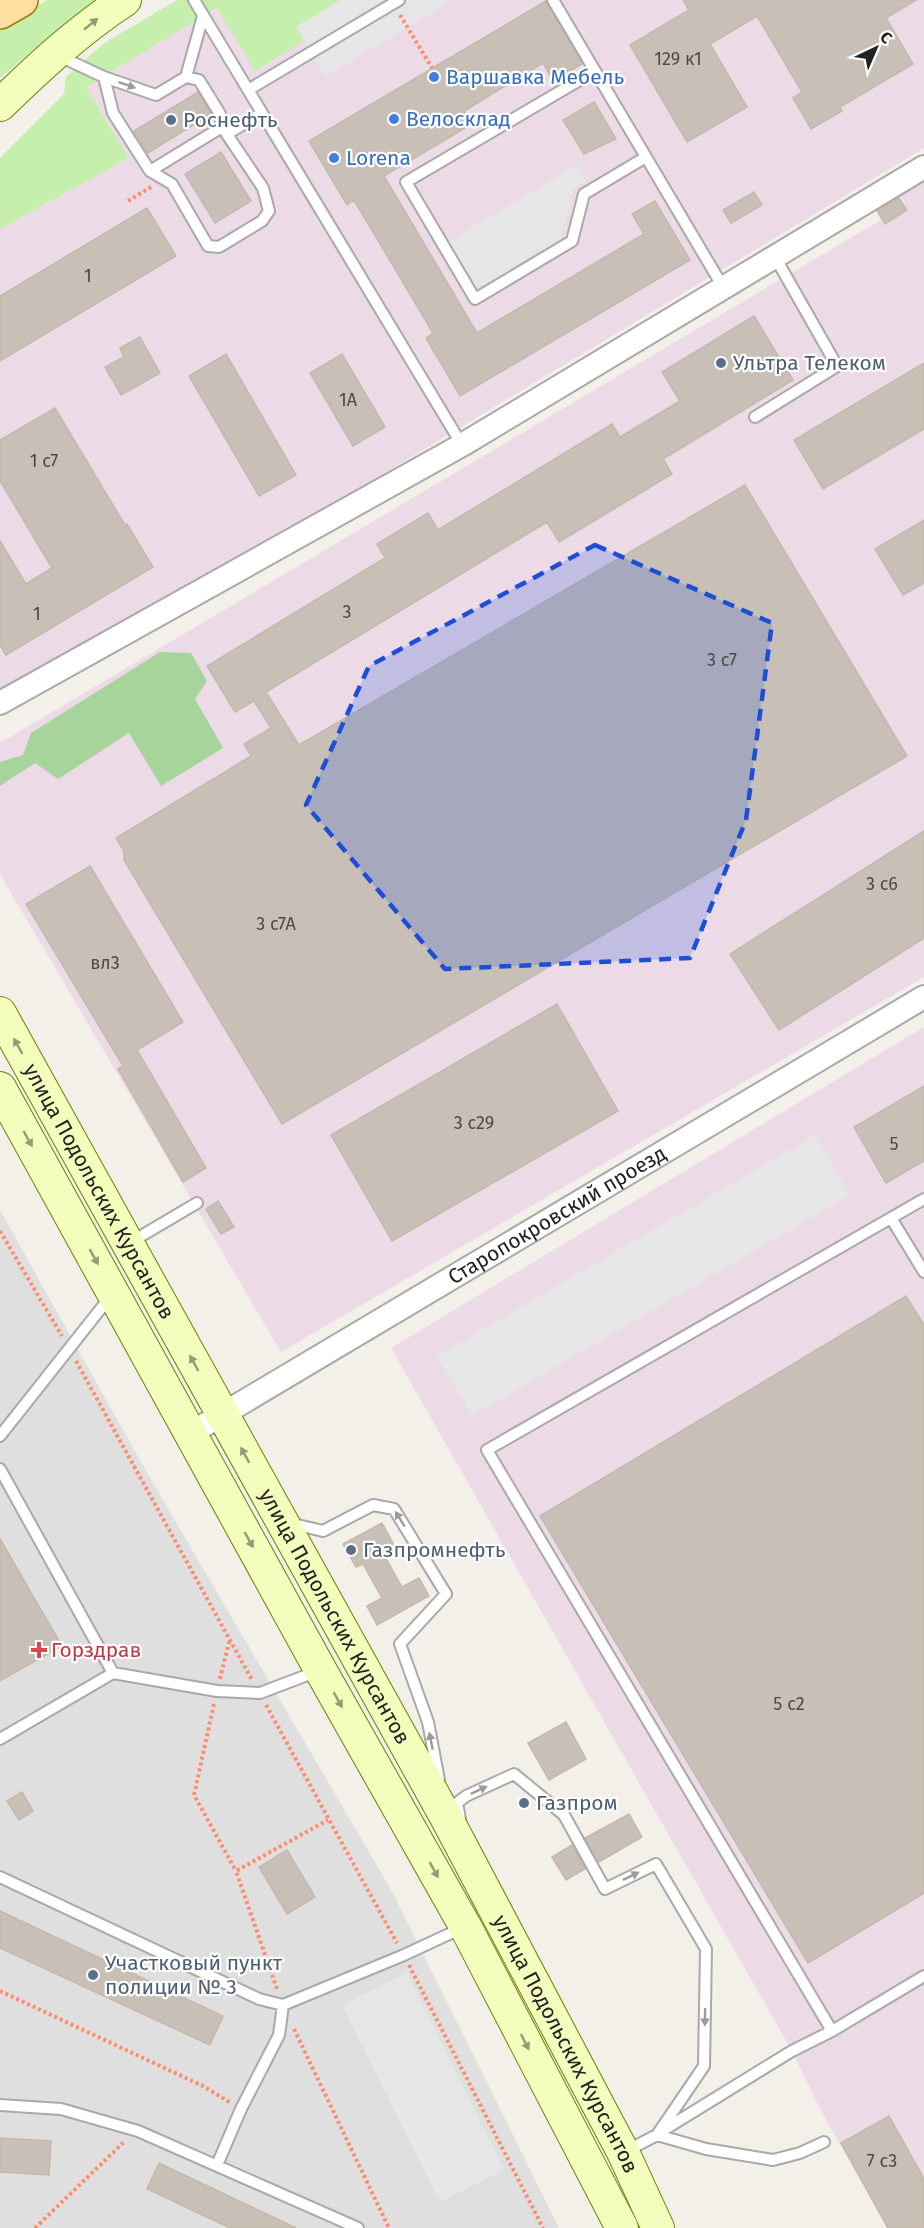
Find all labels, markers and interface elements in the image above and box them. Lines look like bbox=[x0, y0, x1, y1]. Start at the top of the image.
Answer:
one-way arrow bbox=[83, 18, 99, 31]
north arrow bbox=[846, 18, 906, 78]
text: С bbox=[876, 28, 897, 48]
house number: 129 к1 bbox=[654, 48, 702, 70]
place label: Варшавка Мебель bbox=[446, 64, 624, 90]
marker: Варшавка Мебель bbox=[427, 70, 441, 84]
one-way arrow bbox=[118, 81, 136, 90]
place label: Велосклад bbox=[406, 106, 511, 132]
place label: Роснефть bbox=[183, 107, 278, 133]
marker: Велосклад bbox=[387, 112, 401, 126]
marker: Роснефть bbox=[164, 113, 178, 127]
place label: Lorena bbox=[346, 145, 411, 171]
marker: Lorena bbox=[327, 151, 341, 165]
house number: 1 bbox=[84, 265, 92, 287]
place label: Ультра Телеком bbox=[733, 350, 886, 376]
marker: Ультра Телеком bbox=[714, 356, 728, 370]
house number: 1A bbox=[339, 389, 358, 411]
house number: 1 с7 bbox=[30, 450, 58, 472]
house number: 3 bbox=[343, 601, 351, 623]
house number: 1 bbox=[33, 603, 41, 625]
house number: 3 с7 bbox=[707, 649, 737, 671]
house number: 3 с6 bbox=[866, 873, 898, 895]
house number: 3 с7А bbox=[256, 913, 296, 935]
house number: вл3 bbox=[90, 952, 120, 974]
one-way arrow bbox=[13, 1038, 24, 1054]
street label: улица Подольских Курсантов bbox=[18, 1059, 180, 1324]
house number: 3 с29 bbox=[454, 1112, 494, 1134]
one-way arrow bbox=[23, 1131, 33, 1148]
house number: 5 bbox=[889, 1133, 899, 1155]
street label: Старопокровский проезд bbox=[443, 1140, 671, 1290]
one-way arrow bbox=[89, 1249, 99, 1266]
one-way arrow bbox=[190, 1355, 200, 1372]
one-way arrow bbox=[240, 1447, 251, 1463]
street label: улица Подольских Курсантов bbox=[253, 1484, 416, 1749]
one-way arrow bbox=[394, 1511, 405, 1527]
one-way arrow bbox=[244, 1532, 254, 1549]
place label: Газпромнефть bbox=[363, 1537, 506, 1563]
marker: Газпромнефть bbox=[344, 1543, 358, 1557]
place label: Горздрав bbox=[51, 1637, 141, 1663]
marker: Горздрав bbox=[32, 1643, 46, 1657]
one-way arrow bbox=[333, 1692, 343, 1709]
house number: 5 с2 bbox=[773, 1693, 805, 1715]
one-way arrow bbox=[426, 1731, 435, 1750]
one-way arrow bbox=[471, 1786, 488, 1795]
place label: Газпром bbox=[536, 1790, 618, 1816]
marker: Газпром bbox=[517, 1796, 531, 1810]
one-way arrow bbox=[428, 1862, 439, 1878]
one-way arrow bbox=[622, 1872, 639, 1881]
street label: улица Подольских Курсантов bbox=[487, 1910, 644, 2177]
place label: Участковый пункт полиции № 3 bbox=[105, 1950, 283, 2000]
marker: Участковый пункт полиции № 3 bbox=[86, 1968, 100, 1982]
one-way arrow bbox=[701, 2008, 710, 2027]
one-way arrow bbox=[520, 2033, 530, 2051]
house number: 7 с3 bbox=[867, 2150, 897, 2172]

